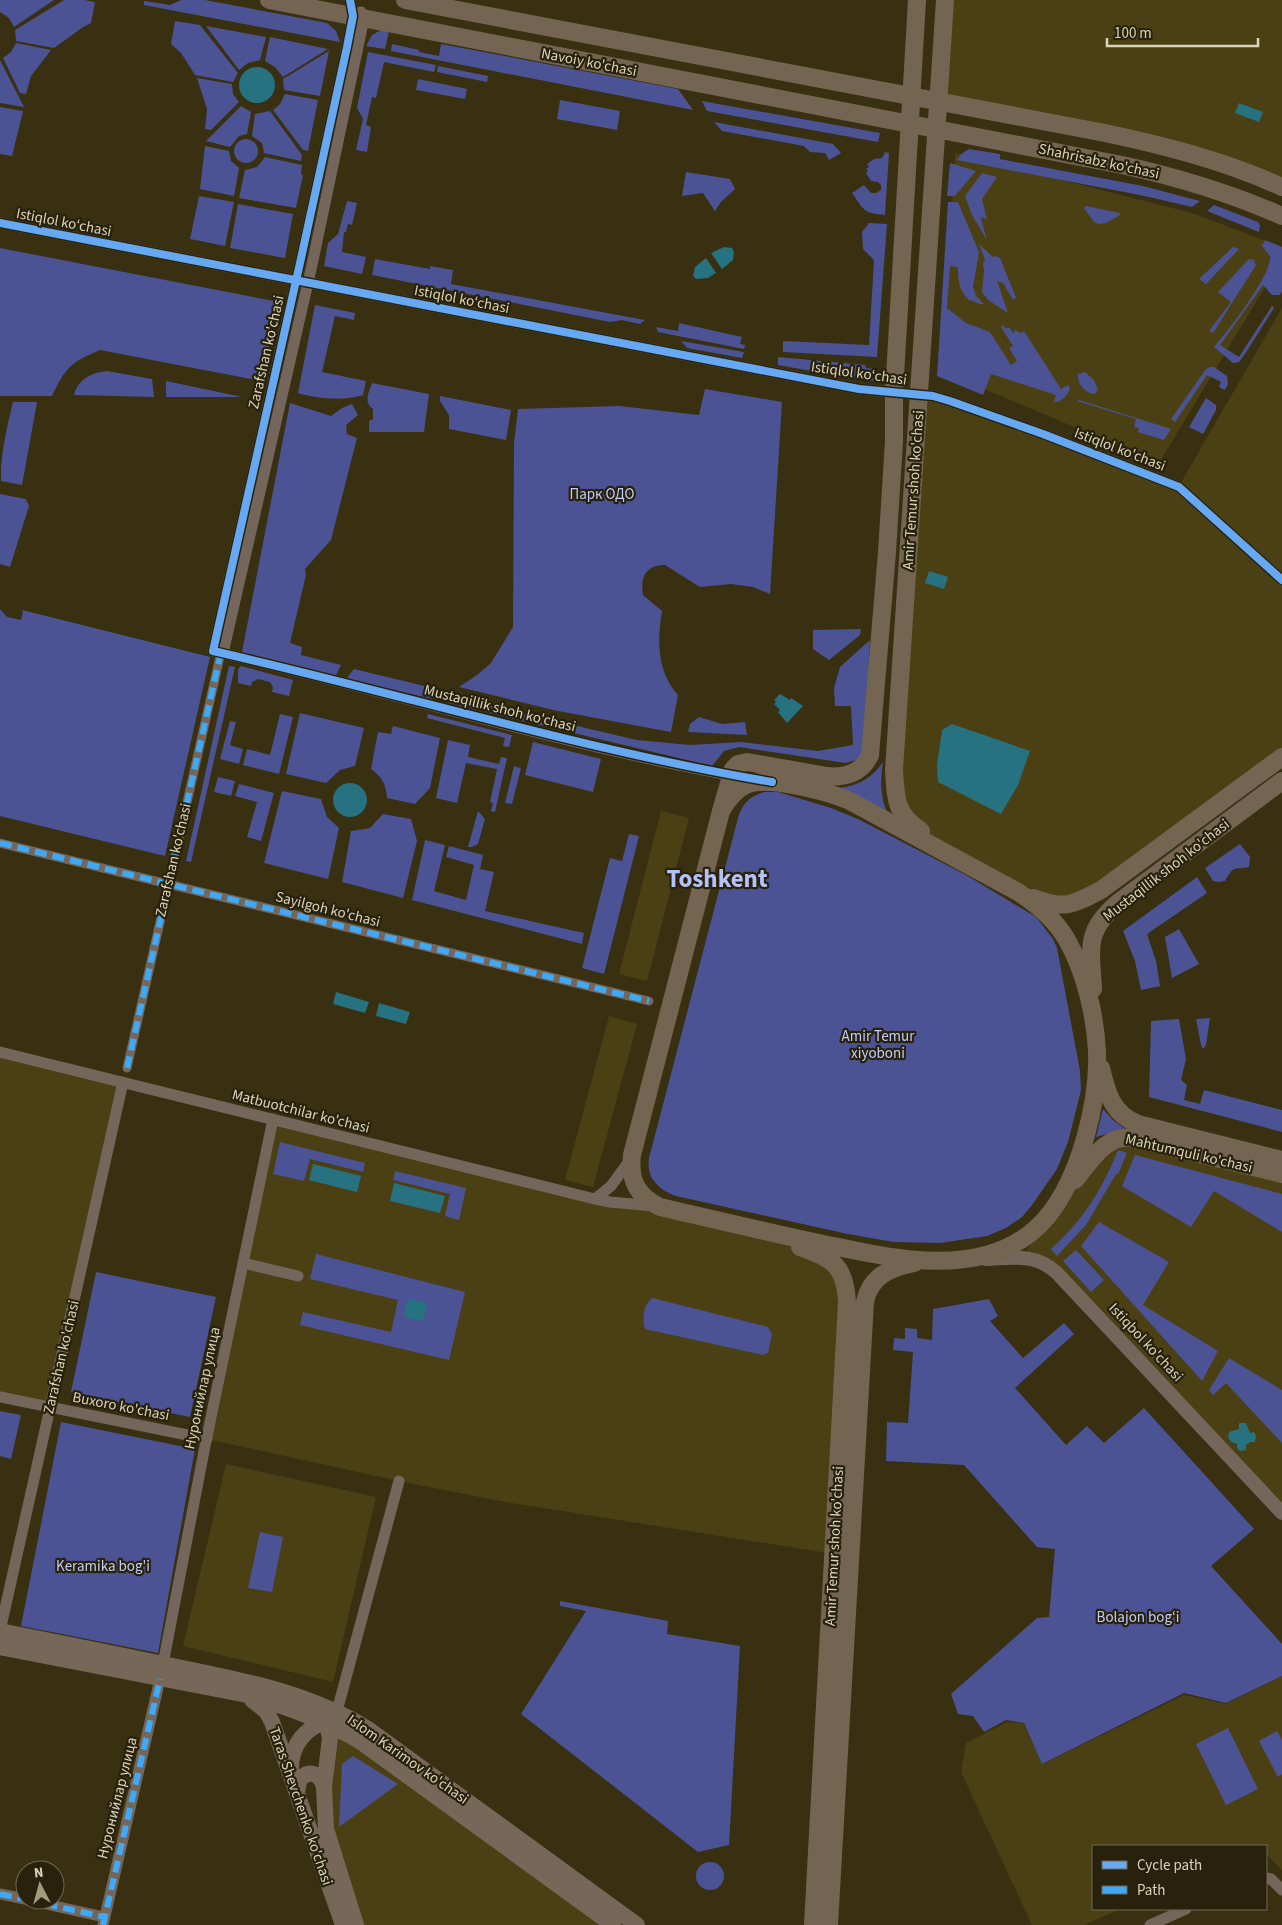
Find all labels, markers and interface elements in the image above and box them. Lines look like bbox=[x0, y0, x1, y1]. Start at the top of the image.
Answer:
scale bar bbox=[1107, 15, 1258, 47]
text: 100 m bbox=[1114, 23, 1152, 44]
street label: Navoiy ko'chasi bbox=[539, 43, 638, 82]
street label: Shahrisabz ko'chasi bbox=[1037, 138, 1161, 185]
street label: Istiqlol ko‘chasi bbox=[14, 203, 113, 242]
street label: Istiqlol ko‘chasi bbox=[412, 280, 511, 319]
street label: Zarafshan ko'chasi bbox=[243, 293, 290, 411]
street label: Istiqlol ko‘chasi bbox=[810, 356, 908, 391]
street label: Amir Temur shoh ko'chasi bbox=[897, 409, 930, 571]
street label: Istiqlol ko'chasi bbox=[1071, 422, 1169, 477]
park label: Парк ОДО bbox=[570, 484, 635, 505]
street label: Mustaqillik shoh ko'chasi bbox=[422, 679, 578, 737]
street label: Zarafshan ko'chasi bbox=[150, 801, 197, 919]
street label: Mustaqillik shoh ko'chasi bbox=[1099, 814, 1234, 927]
district label: Toshkent bbox=[667, 861, 768, 897]
street label: Sayilgoh ko'chasi bbox=[273, 886, 383, 933]
park label: Amir Temur xiyoboni bbox=[842, 1026, 915, 1064]
street label: Matbuotchilar ko'chasi bbox=[230, 1084, 372, 1139]
street label: Mahtumquli ko'chasi bbox=[1123, 1129, 1255, 1178]
street label: Zarafshan ko'chasi bbox=[38, 1298, 85, 1416]
street label: Istiqbol ko'chasi bbox=[1104, 1298, 1188, 1386]
street label: Нуронийлар улица bbox=[179, 1325, 226, 1451]
street label: Buxoro ko'chasi bbox=[71, 1387, 171, 1426]
street label: Amir Temur shoh ko'chasi bbox=[820, 1465, 849, 1627]
park label: Keramika bog'i bbox=[56, 1556, 150, 1577]
park label: Bolajon bog‘i bbox=[1097, 1607, 1179, 1628]
street label: Islom Karimov ko'chasi bbox=[343, 1710, 473, 1809]
street label: Taras Shevchenko ko'chasi bbox=[264, 1724, 338, 1888]
street label: Нуронийлар улица bbox=[92, 1735, 143, 1861]
legend bbox=[1092, 1845, 1267, 1910]
text: Cycle path bbox=[1137, 1855, 1202, 1876]
north arrow bbox=[15, 1860, 65, 1910]
text: N bbox=[33, 1863, 44, 1883]
text: Path bbox=[1137, 1880, 1165, 1901]

